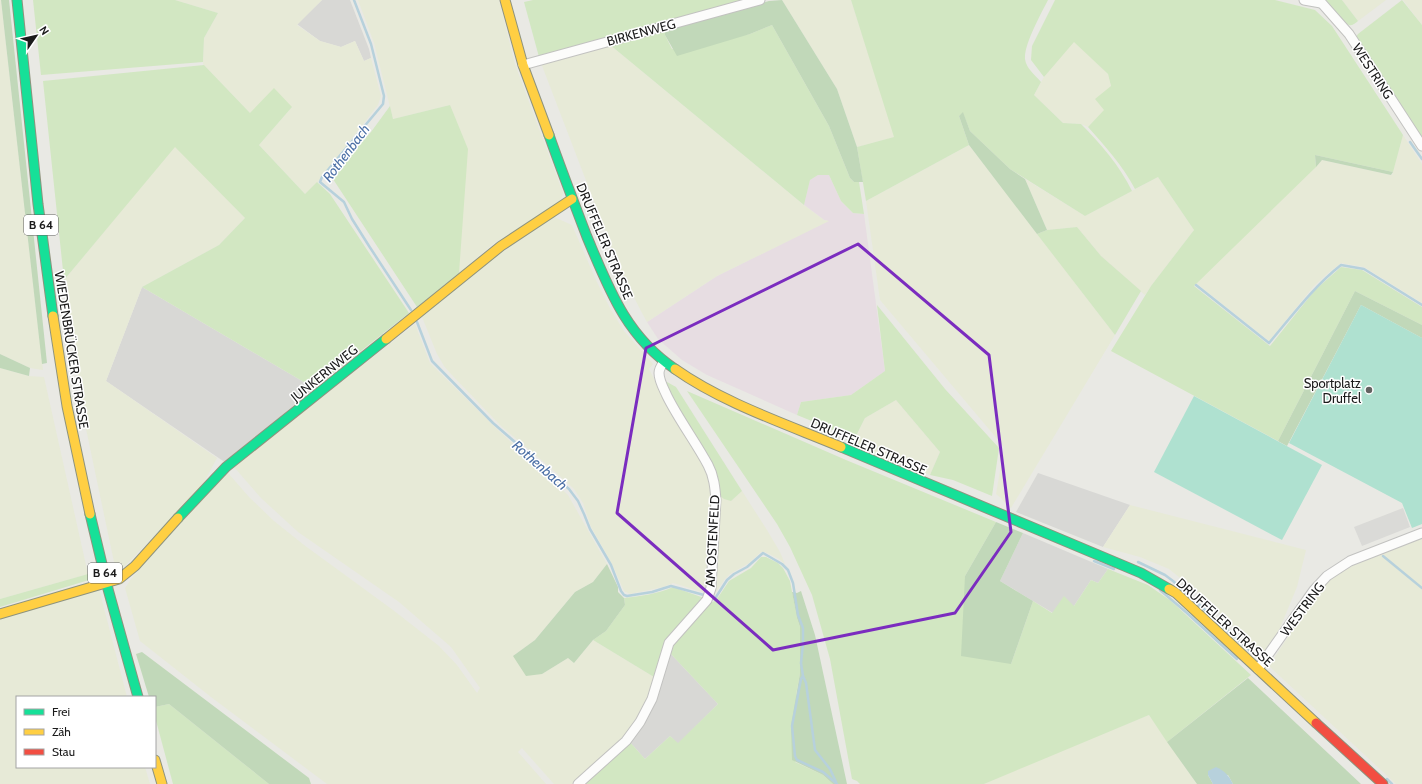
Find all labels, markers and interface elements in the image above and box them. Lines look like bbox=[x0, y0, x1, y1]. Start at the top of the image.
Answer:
street label: BIRKENWEG bbox=[605, 15, 677, 49]
north arrow bbox=[16, 16, 56, 56]
text: N bbox=[36, 23, 52, 38]
street label: WESTRING bbox=[1349, 40, 1397, 102]
water label: Rothenbach bbox=[319, 121, 373, 185]
street label: DRUFFELER STRASSE bbox=[573, 180, 637, 302]
road number: B 64 bbox=[24, 215, 58, 235]
street label: WIEDENBRÜCKER STRASSE bbox=[52, 270, 92, 430]
street label: JUNKERNWEG bbox=[287, 341, 361, 406]
place label: Sportplatz Druffel bbox=[1304, 375, 1361, 406]
marker: Sportplatz Druffel bbox=[1364, 385, 1374, 395]
street label: DRUFFELER STRASSE bbox=[808, 414, 930, 478]
water label: Rothenbach bbox=[509, 436, 571, 494]
street label: AM OSTENFELD bbox=[702, 494, 722, 588]
road number: B 64 bbox=[88, 563, 122, 583]
street label: DRUFFELER STRASSE bbox=[1173, 574, 1277, 670]
street label: WESTRING bbox=[1277, 579, 1328, 639]
legend bbox=[16, 696, 156, 768]
text: Frei bbox=[52, 704, 70, 719]
text: Zäh bbox=[52, 724, 71, 739]
text: Stau bbox=[52, 744, 75, 759]

